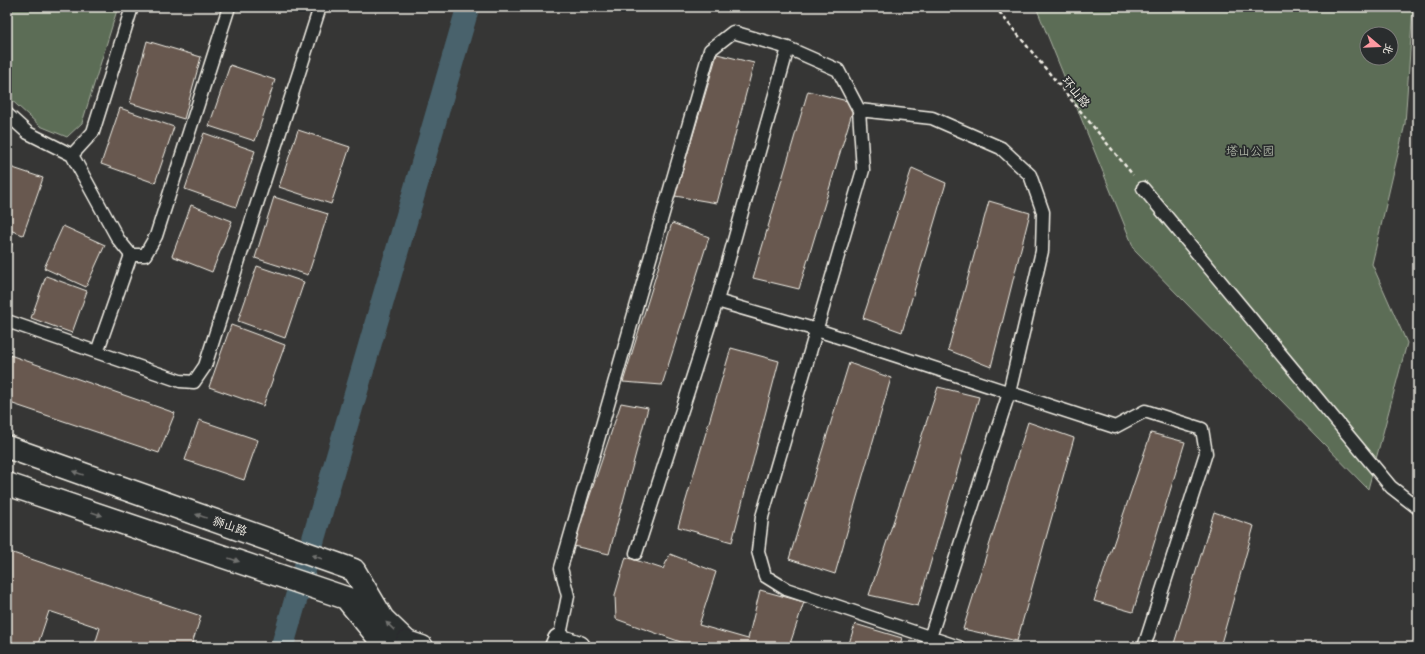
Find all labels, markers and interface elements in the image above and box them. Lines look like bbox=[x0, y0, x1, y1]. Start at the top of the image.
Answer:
north arrow bbox=[1359, 26, 1399, 66]
text: 北 bbox=[1377, 41, 1396, 56]
street label: 环山路 bbox=[1057, 74, 1093, 112]
park label: 塔山公园 bbox=[1226, 144, 1274, 161]
one-way arrow bbox=[72, 469, 84, 475]
one-way arrow bbox=[91, 511, 103, 517]
one-way arrow bbox=[195, 512, 207, 518]
street label: 狮山路 bbox=[210, 514, 249, 541]
one-way arrow bbox=[311, 553, 323, 559]
one-way arrow bbox=[228, 557, 240, 563]
one-way arrow bbox=[385, 621, 395, 631]

